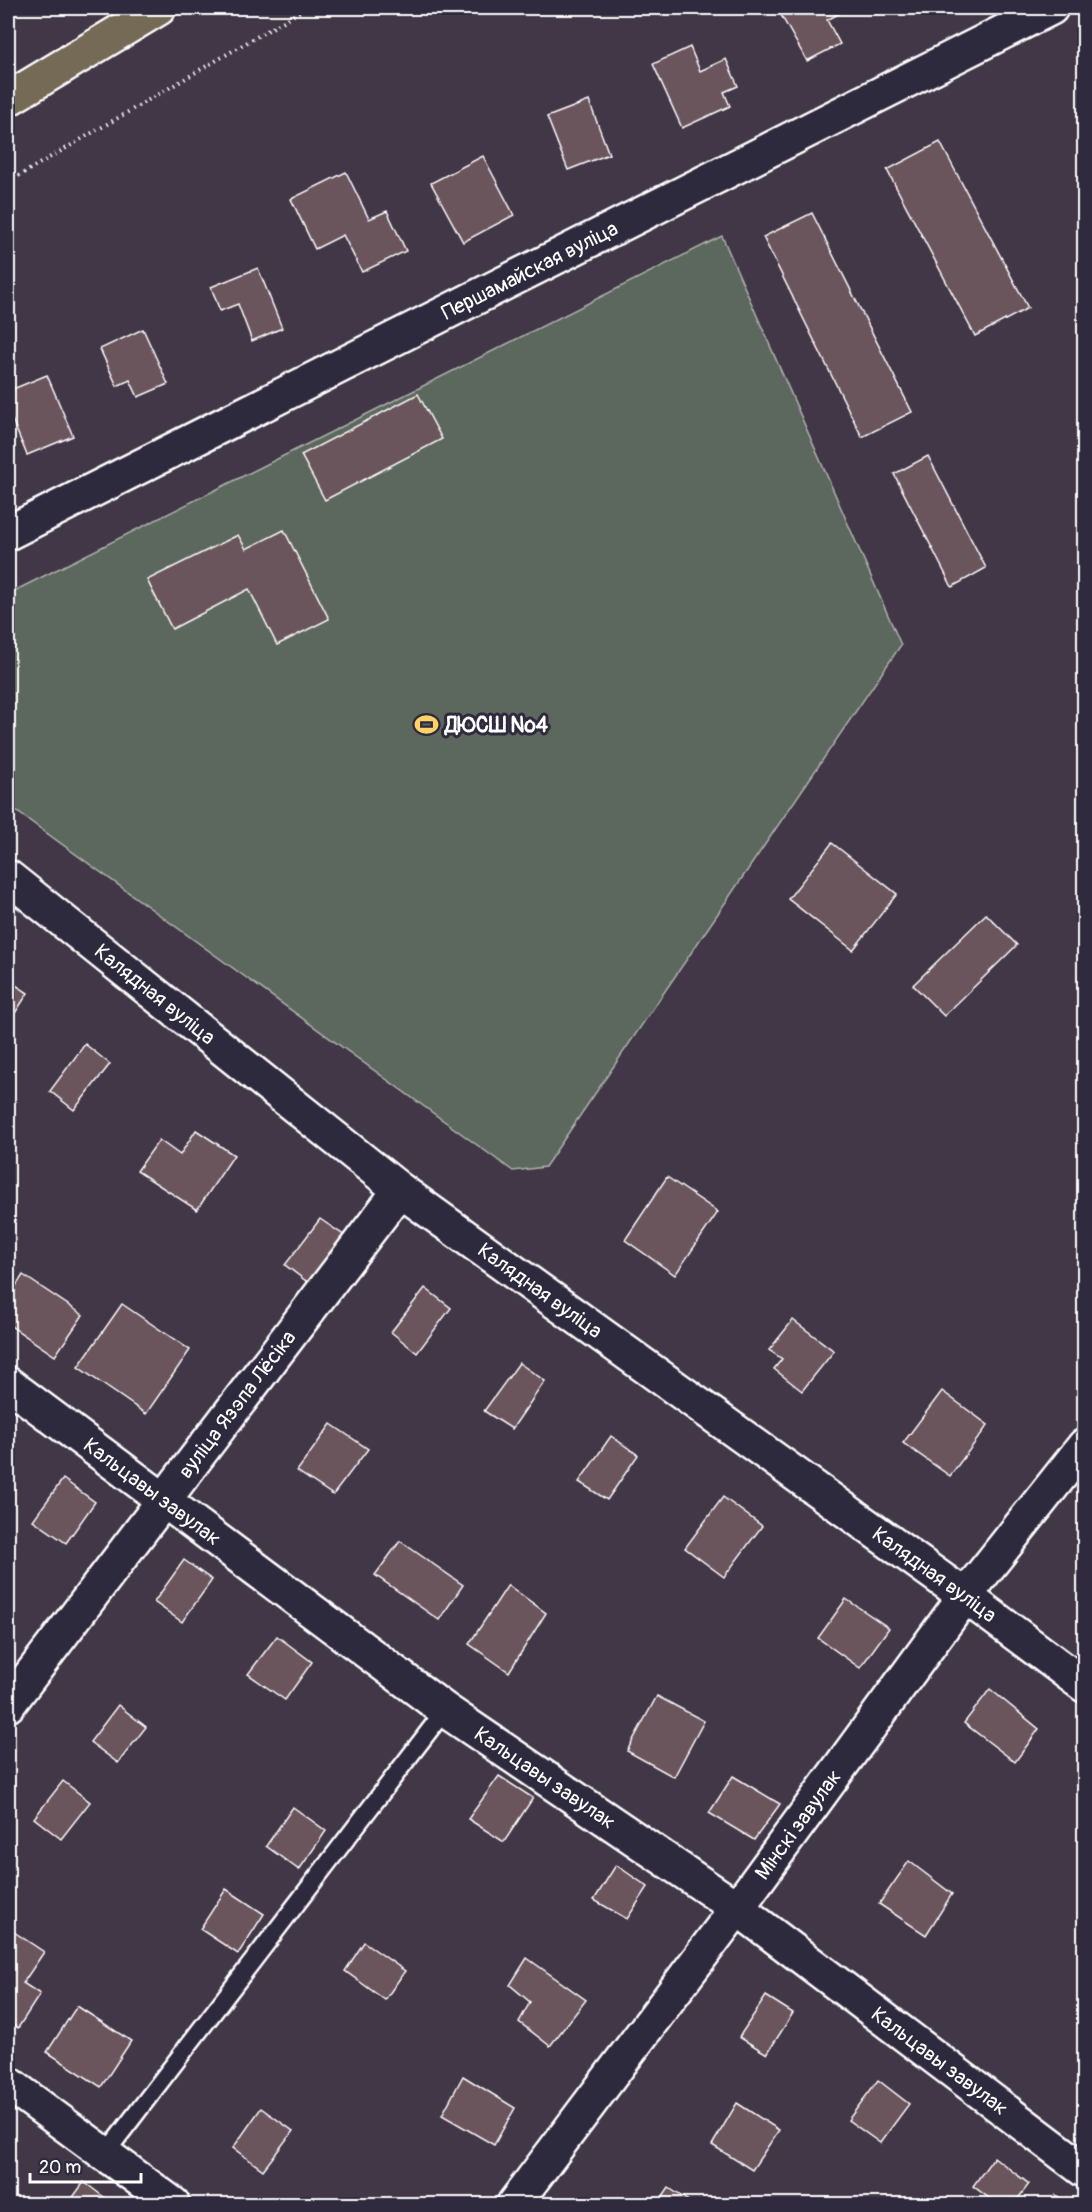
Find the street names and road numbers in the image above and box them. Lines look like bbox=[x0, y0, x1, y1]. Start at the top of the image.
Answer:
street label: Першамайская вуліца bbox=[437, 215, 623, 327]
street label: Калядная вуліца bbox=[89, 938, 221, 1051]
street label: Калядная вуліца bbox=[472, 1237, 607, 1345]
street label: вуліца Язэпа Лёсіка bbox=[172, 1325, 302, 1484]
street label: Кальцавы завулак bbox=[78, 1432, 226, 1552]
street label: Калядная вуліца bbox=[867, 1521, 1002, 1629]
street label: Кальцавы завулак bbox=[469, 1721, 621, 1836]
street label: Мінскі завулак bbox=[749, 1764, 848, 1885]
street label: Кальцавы завулак bbox=[866, 2001, 1013, 2122]

